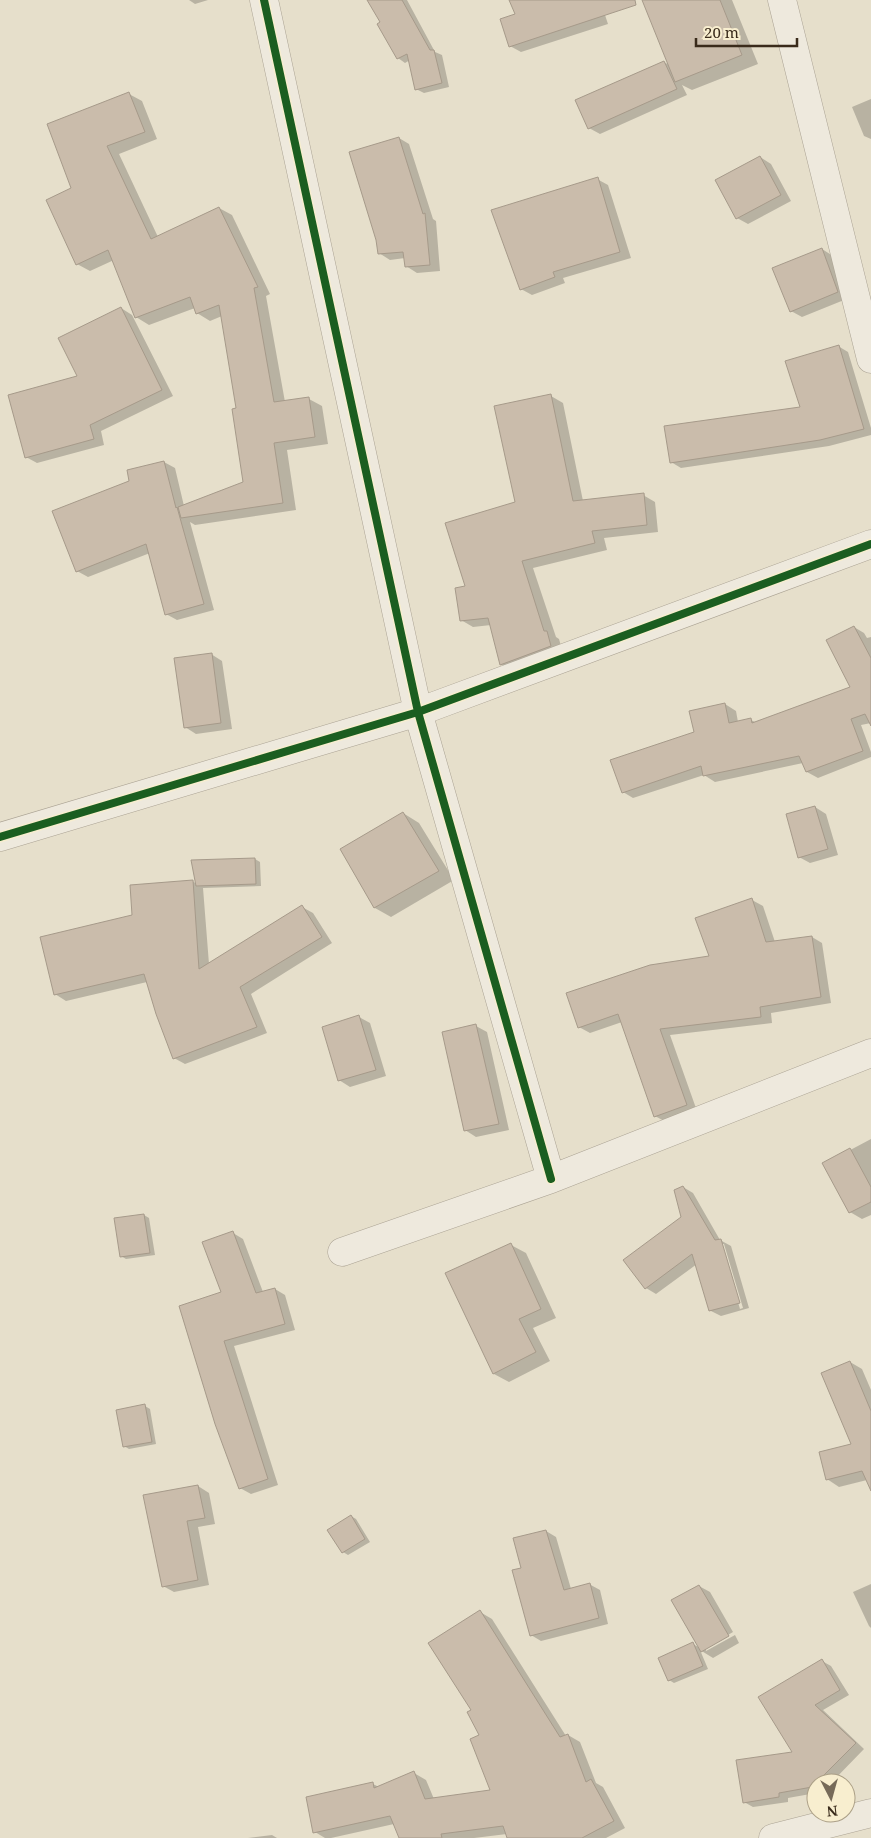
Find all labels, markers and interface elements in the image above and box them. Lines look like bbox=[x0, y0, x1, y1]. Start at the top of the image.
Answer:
scale bar bbox=[696, 15, 797, 47]
text: 20 m bbox=[704, 22, 739, 42]
north arrow bbox=[806, 1773, 856, 1823]
text: N bbox=[826, 1801, 839, 1821]

